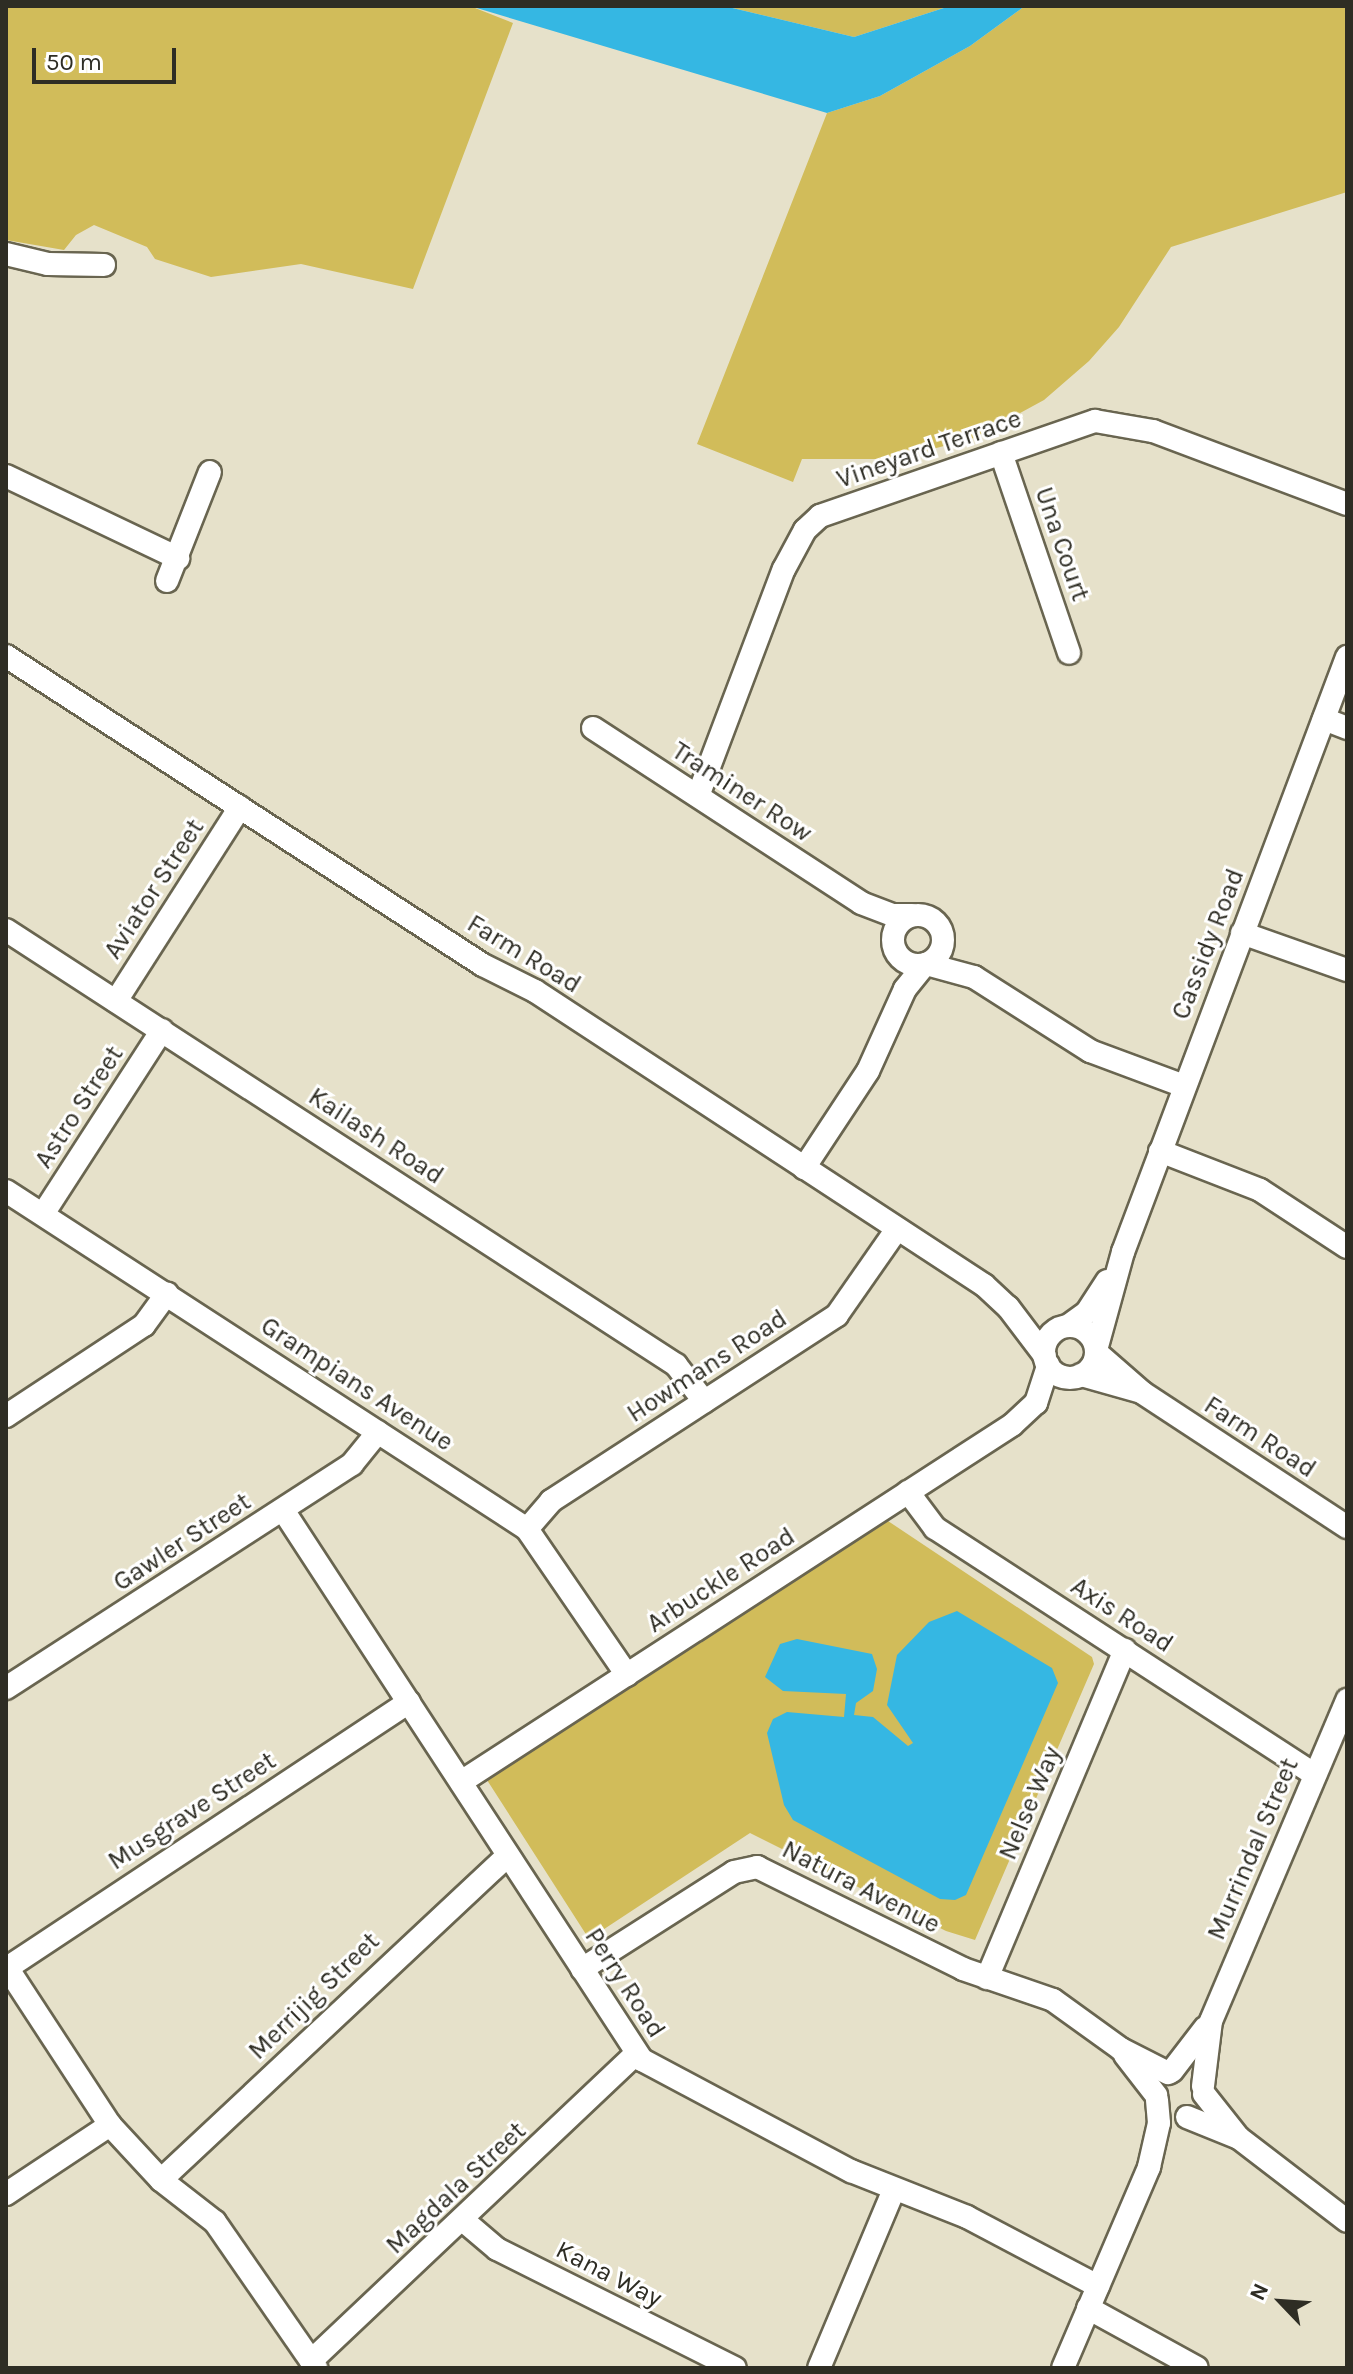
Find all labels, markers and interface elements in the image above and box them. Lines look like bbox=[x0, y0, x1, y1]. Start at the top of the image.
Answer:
scale bar bbox=[36, 32, 180, 82]
text: 50 m bbox=[46, 48, 102, 76]
street label: Vineyard Terrace bbox=[833, 403, 1025, 495]
street label: Una Court bbox=[1028, 483, 1096, 605]
street label: Traminer Row bbox=[666, 735, 818, 849]
street label: Aviator Street bbox=[97, 813, 211, 965]
street label: Cassidy Road bbox=[1165, 864, 1251, 1024]
street label: Farm Road bbox=[462, 908, 586, 1000]
street label: Astro Street bbox=[28, 1040, 130, 1174]
street label: Kailash Road bbox=[303, 1081, 449, 1191]
street label: Howmans Road bbox=[621, 1303, 793, 1429]
street label: Grampians Avenue bbox=[255, 1310, 459, 1458]
street label: Farm Road bbox=[1198, 1389, 1322, 1485]
street label: Gawler Street bbox=[107, 1486, 257, 1598]
street label: Arbuckle Road bbox=[641, 1521, 801, 1639]
street label: Axis Road bbox=[1065, 1570, 1179, 1660]
street label: Nelse Way bbox=[992, 1741, 1068, 1865]
street label: Musgrave Street bbox=[102, 1745, 282, 1877]
street label: Murrindal Street bbox=[1201, 1753, 1305, 1945]
street label: Natura Avenue bbox=[777, 1834, 945, 1940]
street label: Perry Road bbox=[578, 1922, 672, 2044]
street label: Merrijig Street bbox=[242, 1926, 386, 2066]
street label: Magdala Street bbox=[380, 2115, 532, 2261]
street label: Kana Way bbox=[551, 2234, 667, 2314]
north arrow bbox=[1241, 2262, 1321, 2342]
text: N bbox=[1244, 2279, 1274, 2305]

